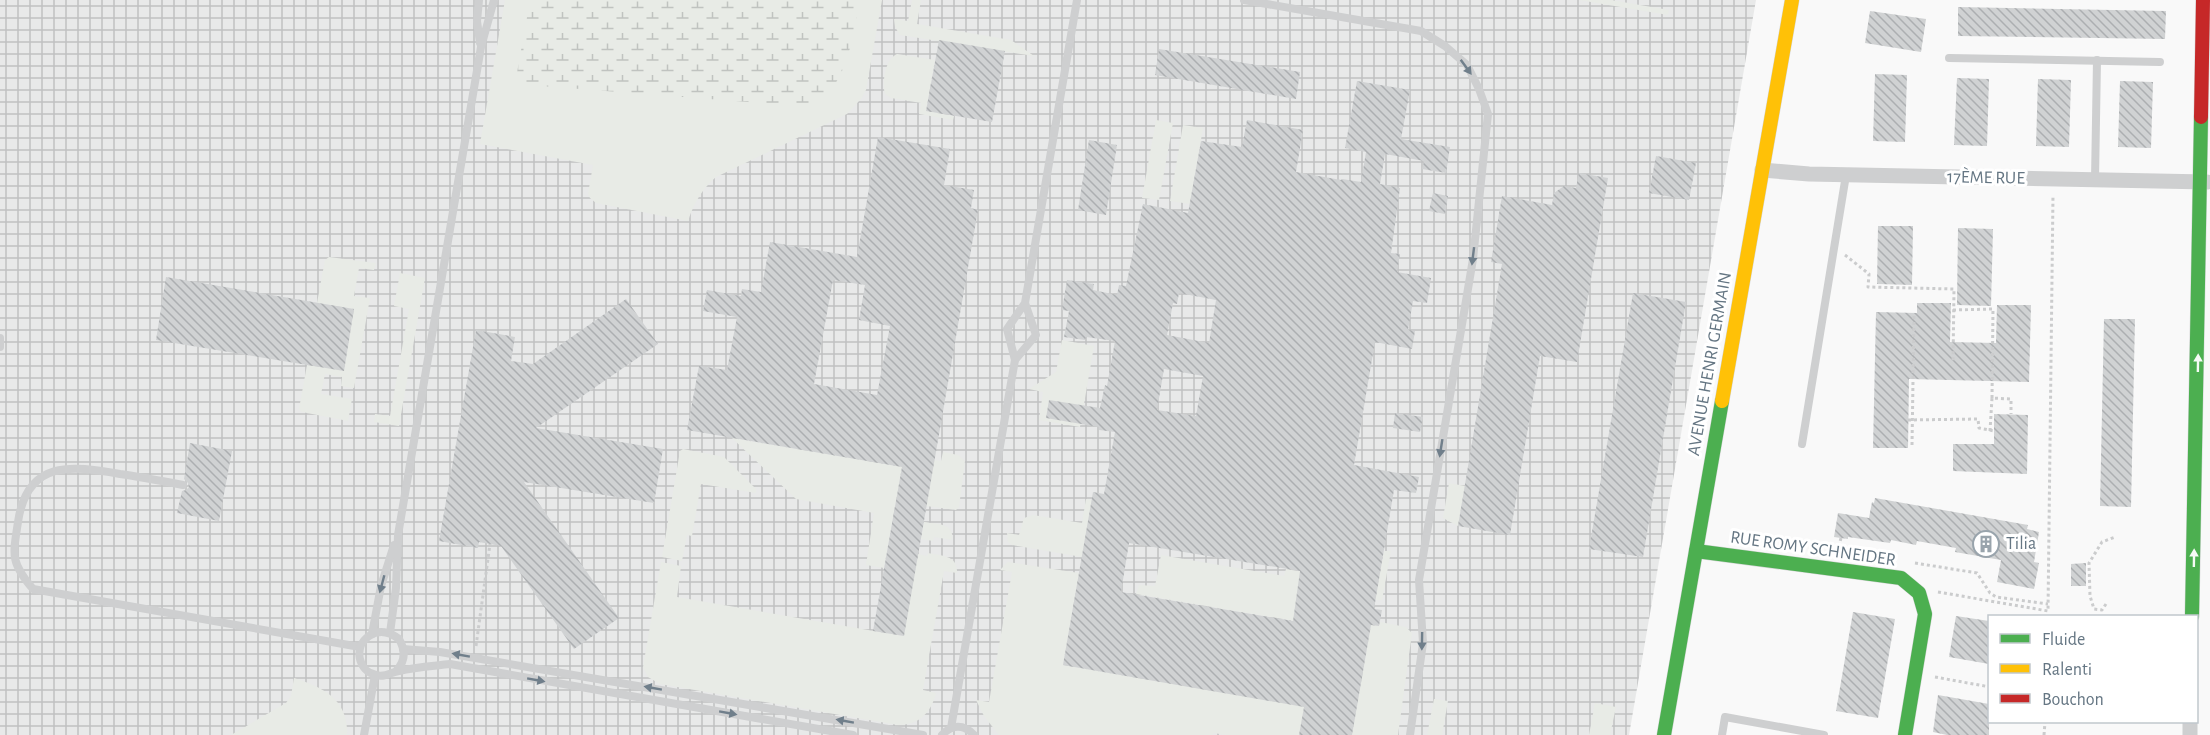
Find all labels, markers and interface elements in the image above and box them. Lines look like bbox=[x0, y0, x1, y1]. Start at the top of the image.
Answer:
one-way arrow bbox=[1460, 59, 1472, 75]
street label: 17ÈME RUE bbox=[1947, 165, 2025, 188]
one-way arrow bbox=[1468, 246, 1478, 265]
street label: AVENUE HENRI GERMAIN bbox=[1685, 271, 1735, 457]
one-way arrow bbox=[2193, 354, 2202, 373]
one-way arrow bbox=[1437, 439, 1446, 458]
street label: RUE ROMY SCHNEIDER bbox=[1729, 528, 1897, 570]
building icon: Tilia bbox=[1971, 529, 2001, 559]
place label: Tilia bbox=[2006, 535, 2036, 553]
one-way arrow bbox=[2189, 549, 2198, 568]
one-way arrow bbox=[377, 575, 387, 593]
legend bbox=[1988, 615, 2198, 723]
text: Fluide bbox=[2042, 631, 2085, 649]
one-way arrow bbox=[1417, 632, 1427, 651]
one-way arrow bbox=[451, 651, 470, 660]
text: Ralenti bbox=[2042, 661, 2092, 679]
one-way arrow bbox=[527, 675, 546, 684]
one-way arrow bbox=[643, 683, 662, 692]
text: Bouchon bbox=[2042, 691, 2104, 709]
one-way arrow bbox=[719, 709, 738, 718]
one-way arrow bbox=[835, 716, 854, 725]

